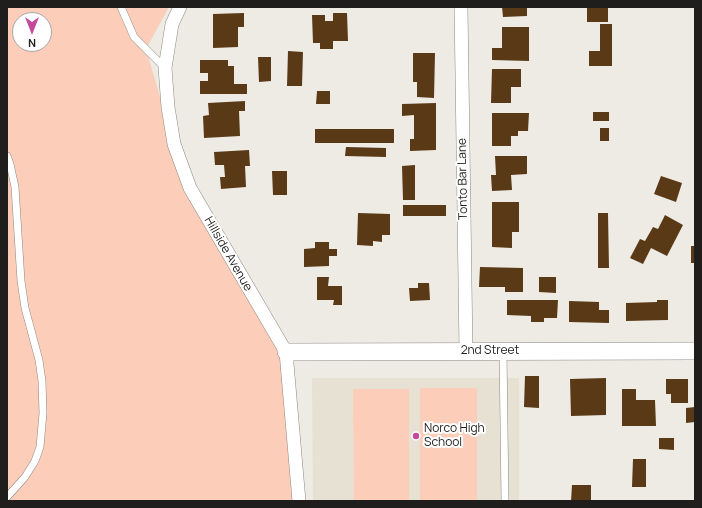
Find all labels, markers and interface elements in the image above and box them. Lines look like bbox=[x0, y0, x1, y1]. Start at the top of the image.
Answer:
north arrow bbox=[12, 12, 52, 52]
text: N bbox=[28, 36, 36, 51]
street label: Tonto Bar Lane bbox=[455, 138, 471, 220]
street label: Hillside Avenue bbox=[201, 214, 255, 294]
street label: 2nd Street bbox=[461, 344, 519, 358]
place label: Norco High School bbox=[424, 422, 485, 450]
marker: Norco High School bbox=[411, 431, 421, 441]

